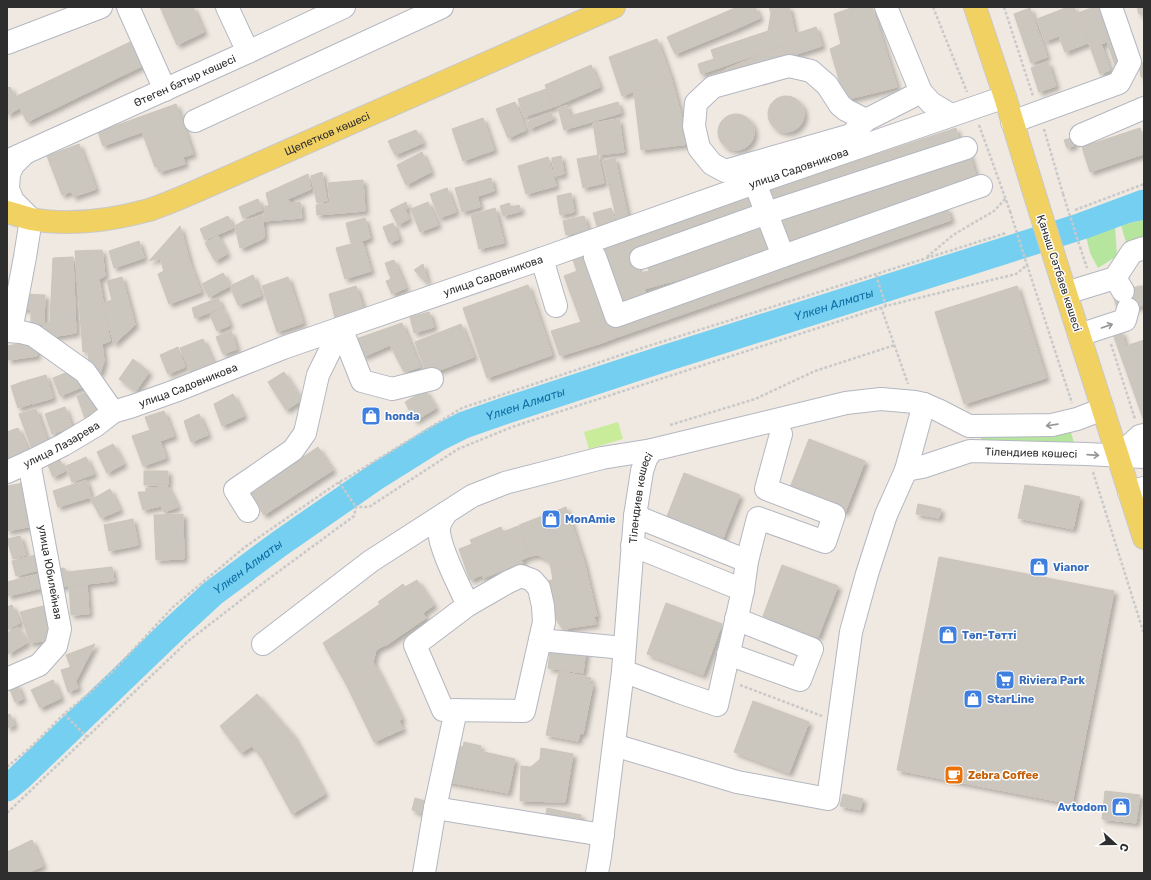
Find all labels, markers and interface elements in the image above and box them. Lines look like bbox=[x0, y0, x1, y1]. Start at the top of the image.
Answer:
street label: Өтеген батыр көшесі bbox=[132, 52, 238, 109]
street label: Щепетков көшесі bbox=[282, 109, 372, 158]
street label: улица Садовникова bbox=[747, 145, 850, 191]
street label: Қаныш Сәтбаев көшесі bbox=[1034, 213, 1084, 333]
street label: улица Садовникова bbox=[441, 252, 544, 299]
water label: Үлкен Алматы bbox=[792, 285, 876, 324]
one-way arrow bbox=[1101, 321, 1113, 329]
street label: улица Садовникова bbox=[137, 360, 239, 410]
water label: Үлкен Алматы bbox=[484, 384, 567, 424]
shop icon: honda bbox=[360, 405, 382, 427]
place label: honda bbox=[385, 410, 419, 423]
street label: улица Лазарева bbox=[21, 418, 102, 470]
one-way arrow bbox=[1046, 421, 1059, 429]
street label: Тілендиев көшесі bbox=[985, 445, 1078, 460]
street label: Тілендиев көшесі bbox=[626, 450, 655, 544]
one-way arrow bbox=[1086, 451, 1099, 458]
shop icon: MonAmie bbox=[540, 508, 562, 530]
place label: MonAmie bbox=[565, 513, 616, 526]
street label: улица Юбилейная bbox=[35, 524, 65, 620]
water label: Үлкен Алматы bbox=[210, 537, 286, 597]
shop icon: Vianor bbox=[1028, 556, 1050, 578]
place label: Vianor bbox=[1053, 561, 1089, 574]
shop icon: Тәп-Тәтті bbox=[937, 624, 959, 646]
place label: Тәп-Тәтті bbox=[962, 629, 1016, 642]
supermarket icon: Riviera Park bbox=[994, 669, 1016, 691]
place label: Riviera Park bbox=[1019, 674, 1085, 687]
shop icon: StarLine bbox=[962, 688, 984, 710]
place label: StarLine bbox=[987, 693, 1035, 706]
cafe icon: Zebra Coffee bbox=[943, 764, 965, 786]
place label: Zebra Coffee bbox=[968, 769, 1039, 782]
shop icon: Avtodom bbox=[1110, 796, 1132, 818]
place label: Avtodom bbox=[1057, 801, 1107, 814]
north arrow bbox=[1095, 824, 1135, 864]
text: С bbox=[1116, 841, 1131, 854]

